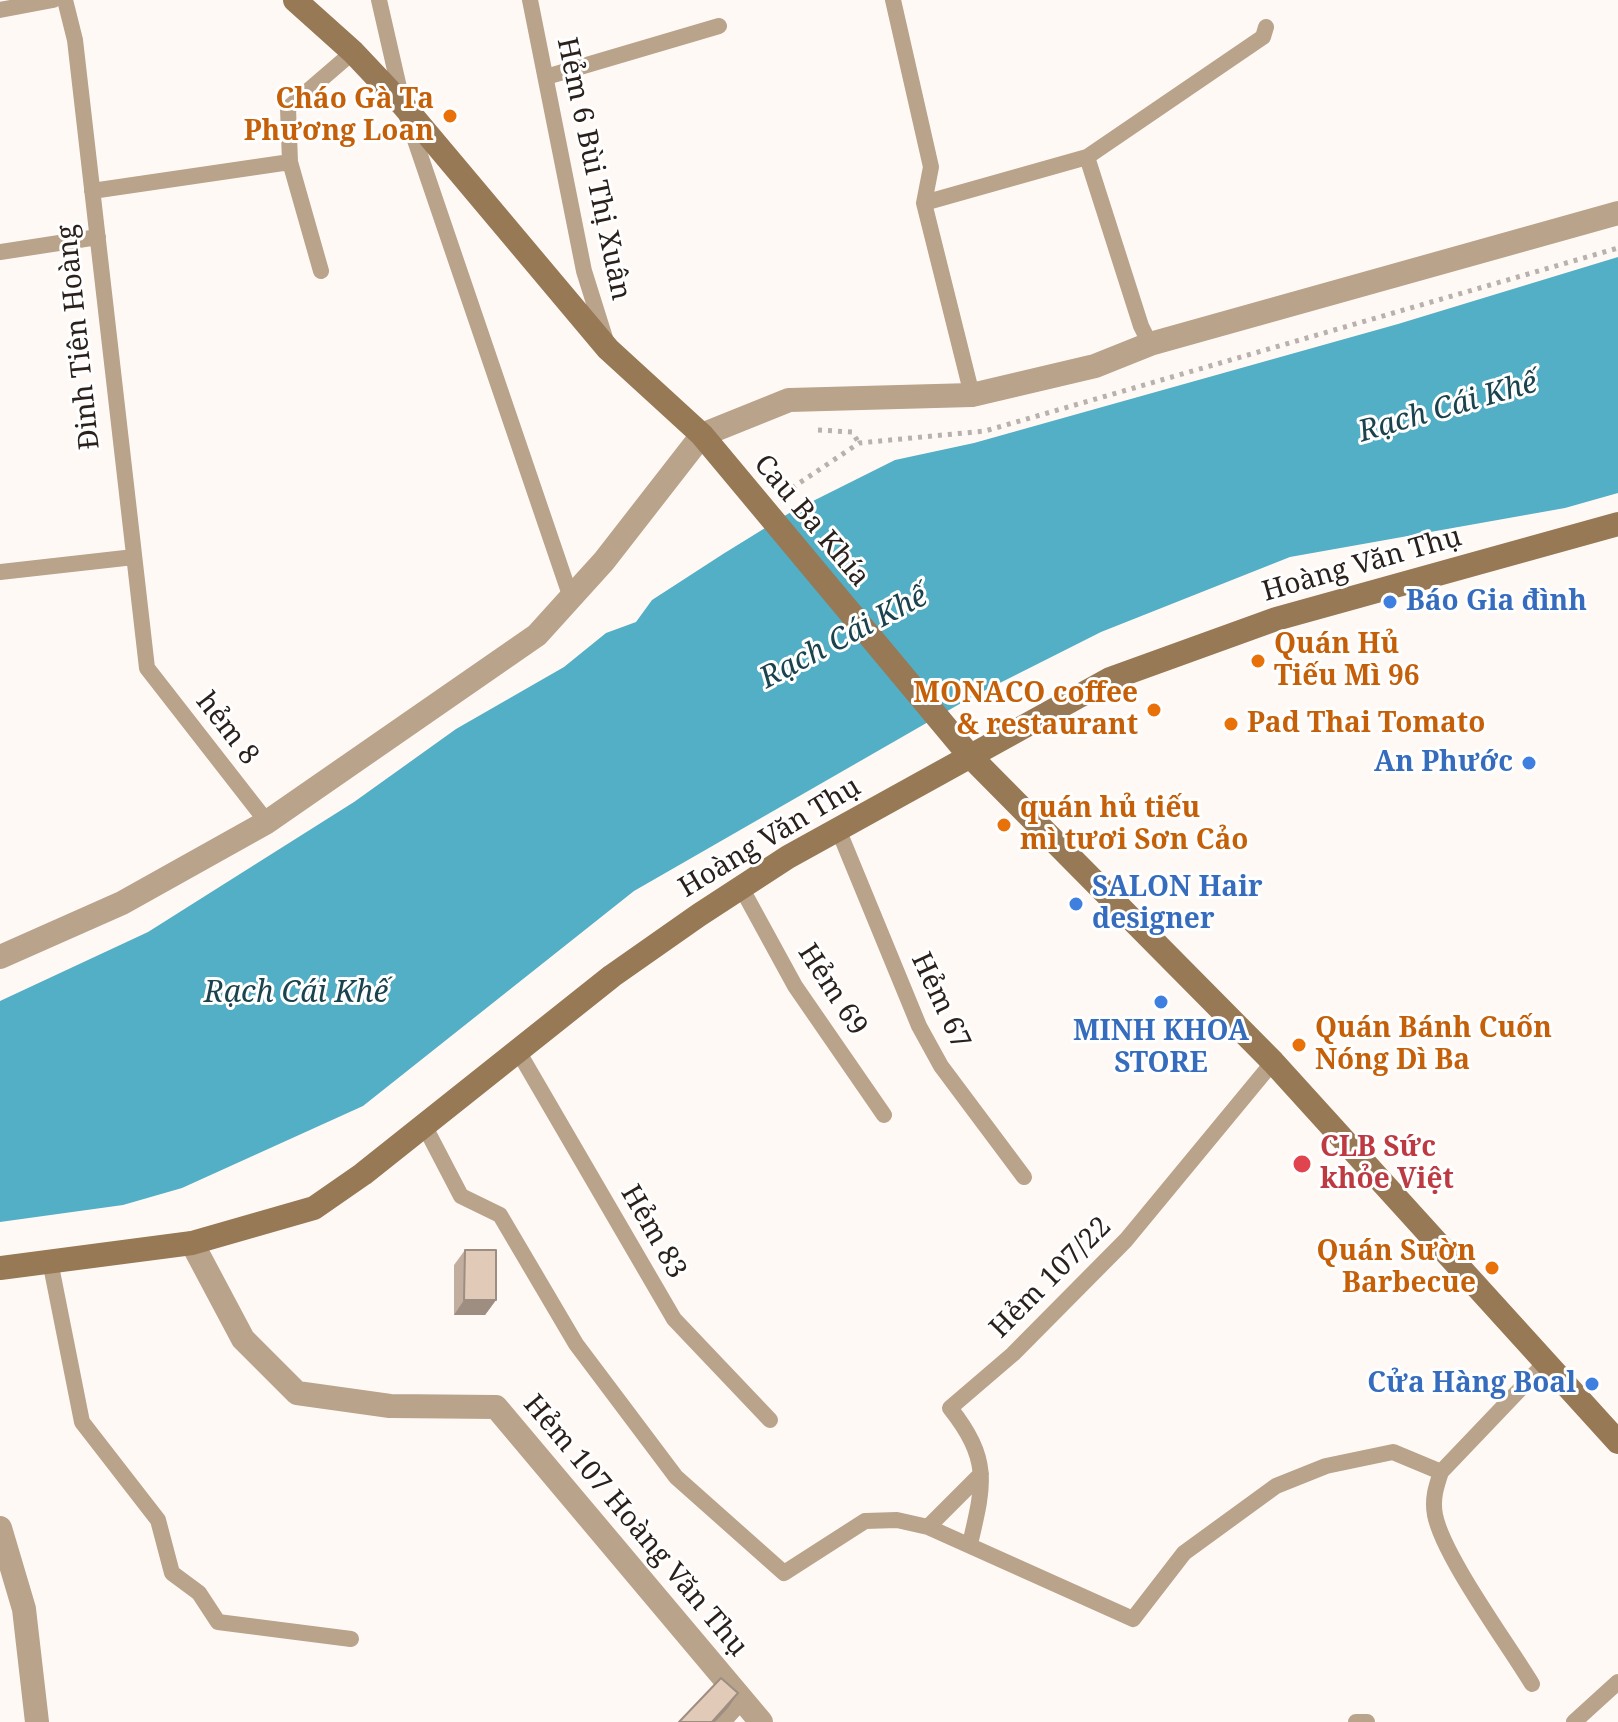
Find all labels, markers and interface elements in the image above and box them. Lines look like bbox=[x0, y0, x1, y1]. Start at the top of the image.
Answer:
street label: Hẻm 6 Bùi Thị Xuân bbox=[549, 35, 637, 303]
place label: Cháo Gà Ta Phương Loan bbox=[244, 83, 434, 149]
marker: Cháo Gà Ta Phương Loan bbox=[441, 107, 459, 125]
street label: Đinh Tiên Hoàng bbox=[50, 223, 108, 451]
water label: Rạch Cái Khế bbox=[1354, 365, 1542, 451]
street label: Cau Ba Khía bbox=[746, 448, 876, 594]
street label: Hoàng Văn Thụ bbox=[1259, 521, 1465, 609]
water label: Rạch Cái Khế bbox=[754, 579, 934, 697]
place label: Báo Gia đình bbox=[1406, 585, 1587, 619]
marker: Báo Gia đình bbox=[1381, 593, 1399, 611]
place label: Quán Hủ Tiếu Mì 96 bbox=[1274, 628, 1420, 694]
marker: Quán Hủ Tiếu Mì 96 bbox=[1249, 652, 1267, 670]
place label: MONACO coffee & restaurant bbox=[913, 677, 1138, 743]
street label: hẻm 8 bbox=[188, 686, 266, 772]
marker: MONACO coffee & restaurant bbox=[1145, 701, 1163, 719]
place label: Pad Thai Tomato bbox=[1247, 707, 1485, 741]
marker: Pad Thai Tomato bbox=[1222, 715, 1240, 733]
place label: An Phước bbox=[1374, 746, 1513, 780]
marker: An Phước bbox=[1520, 754, 1538, 772]
street label: Hoàng Văn Thụ bbox=[673, 771, 867, 905]
place label: quán hủ tiếu mì tươi Sơn Cảo bbox=[1020, 792, 1249, 858]
marker: quán hủ tiếu mì tươi Sơn Cảo bbox=[995, 816, 1013, 834]
place label: SALON Hair designer bbox=[1092, 871, 1263, 937]
marker: SALON Hair designer bbox=[1067, 895, 1085, 913]
street label: Hẻm 69 bbox=[790, 938, 874, 1042]
street label: Hẻm 67 bbox=[903, 948, 977, 1054]
water label: Rạch Cái Khế bbox=[204, 975, 388, 1011]
marker: MINH KHOA STORE bbox=[1152, 993, 1170, 1011]
place label: Quán Bánh Cuốn Nóng Dì Ba bbox=[1315, 1012, 1552, 1078]
place label: MINH KHOA STORE bbox=[1073, 1015, 1249, 1081]
marker: Quán Bánh Cuốn Nóng Dì Ba bbox=[1290, 1036, 1308, 1054]
place label: CLB Sức khỏe Việt bbox=[1320, 1131, 1454, 1197]
marker: CLB Sức khỏe Việt bbox=[1291, 1153, 1313, 1175]
street label: Hẻm 83 bbox=[613, 1179, 693, 1285]
street label: Hẻm 107/22 bbox=[984, 1211, 1118, 1345]
place label: Quán Sườn Barbecue bbox=[1317, 1235, 1476, 1301]
marker: Quán Sườn Barbecue bbox=[1483, 1259, 1501, 1277]
place label: Cửa Hàng Boal bbox=[1367, 1367, 1576, 1401]
marker: Cửa Hàng Boal bbox=[1583, 1375, 1601, 1393]
street label: Hẻm 107 Hoàng Văn Thụ bbox=[516, 1389, 754, 1663]

